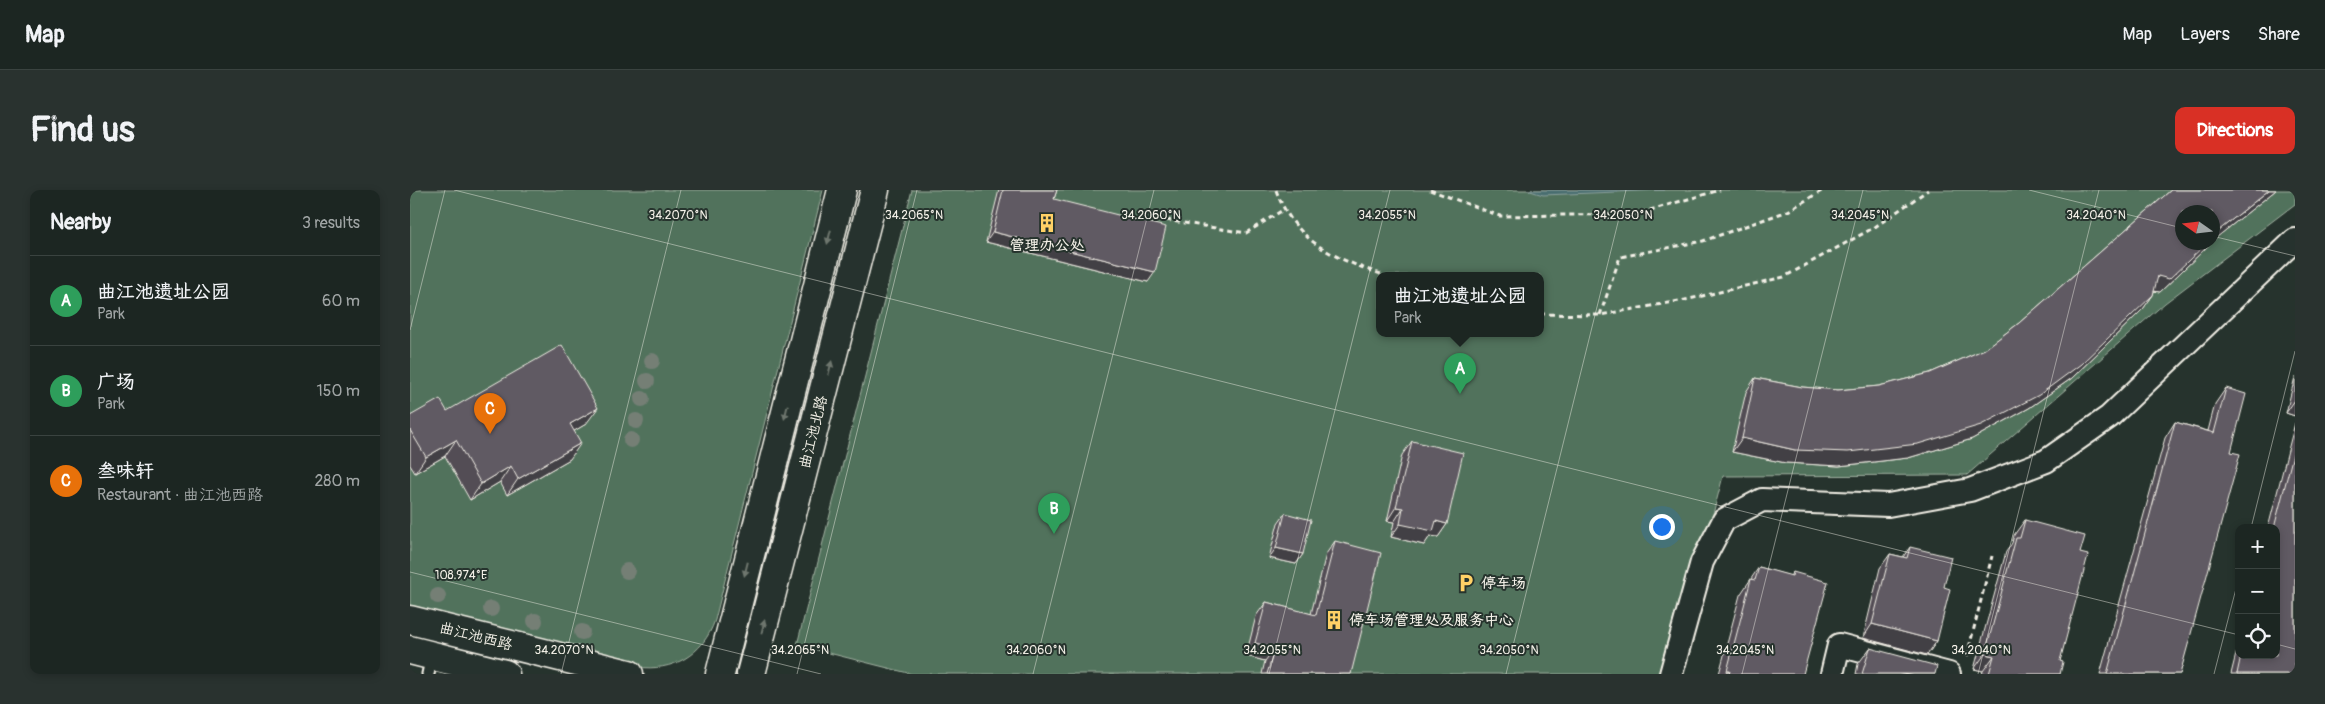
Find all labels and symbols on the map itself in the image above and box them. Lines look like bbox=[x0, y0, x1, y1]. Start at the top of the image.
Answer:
north arrow bbox=[2175, 205, 2220, 250]
text: 34.2070°N bbox=[648, 208, 708, 223]
text: 34.2065°N bbox=[885, 208, 943, 223]
text: 34.2060°N bbox=[1121, 208, 1181, 223]
text: 34.2055°N bbox=[1358, 208, 1416, 223]
text: 34.2050°N bbox=[1593, 208, 1653, 223]
text: 34.2045°N bbox=[1831, 208, 1889, 223]
text: 34.2040°N bbox=[2066, 208, 2126, 223]
building icon: 管理办公处 bbox=[1036, 212, 1058, 234]
one-way arrow bbox=[825, 230, 833, 245]
place label: 管理办公处 bbox=[1009, 236, 1085, 255]
pin: A bbox=[1444, 353, 1476, 394]
one-way arrow bbox=[826, 360, 834, 375]
pin: C bbox=[474, 393, 506, 434]
street label: 曲江池北路 bbox=[795, 393, 832, 471]
one-way arrow bbox=[782, 404, 790, 419]
pin: B bbox=[1038, 493, 1070, 534]
your location bbox=[1649, 514, 1675, 540]
one-way arrow bbox=[742, 562, 750, 577]
text: 108.974°E bbox=[435, 568, 487, 583]
parking icon: 停车场 bbox=[1455, 572, 1477, 594]
place label: 停车场 bbox=[1481, 574, 1526, 593]
building icon: 停车场管理处及服务中心 bbox=[1323, 609, 1345, 631]
place label: 停车场管理处及服务中心 bbox=[1349, 611, 1514, 630]
street label: 曲江池西路 bbox=[437, 618, 515, 655]
one-way arrow bbox=[759, 619, 767, 634]
text: 34.2070°N bbox=[534, 643, 594, 658]
text: 34.2065°N bbox=[771, 643, 829, 658]
text: 34.2060°N bbox=[1006, 643, 1066, 658]
text: 34.2055°N bbox=[1243, 643, 1301, 658]
text: 34.2050°N bbox=[1479, 643, 1539, 658]
text: 34.2045°N bbox=[1716, 643, 1774, 658]
text: 34.2040°N bbox=[1951, 643, 2011, 658]

